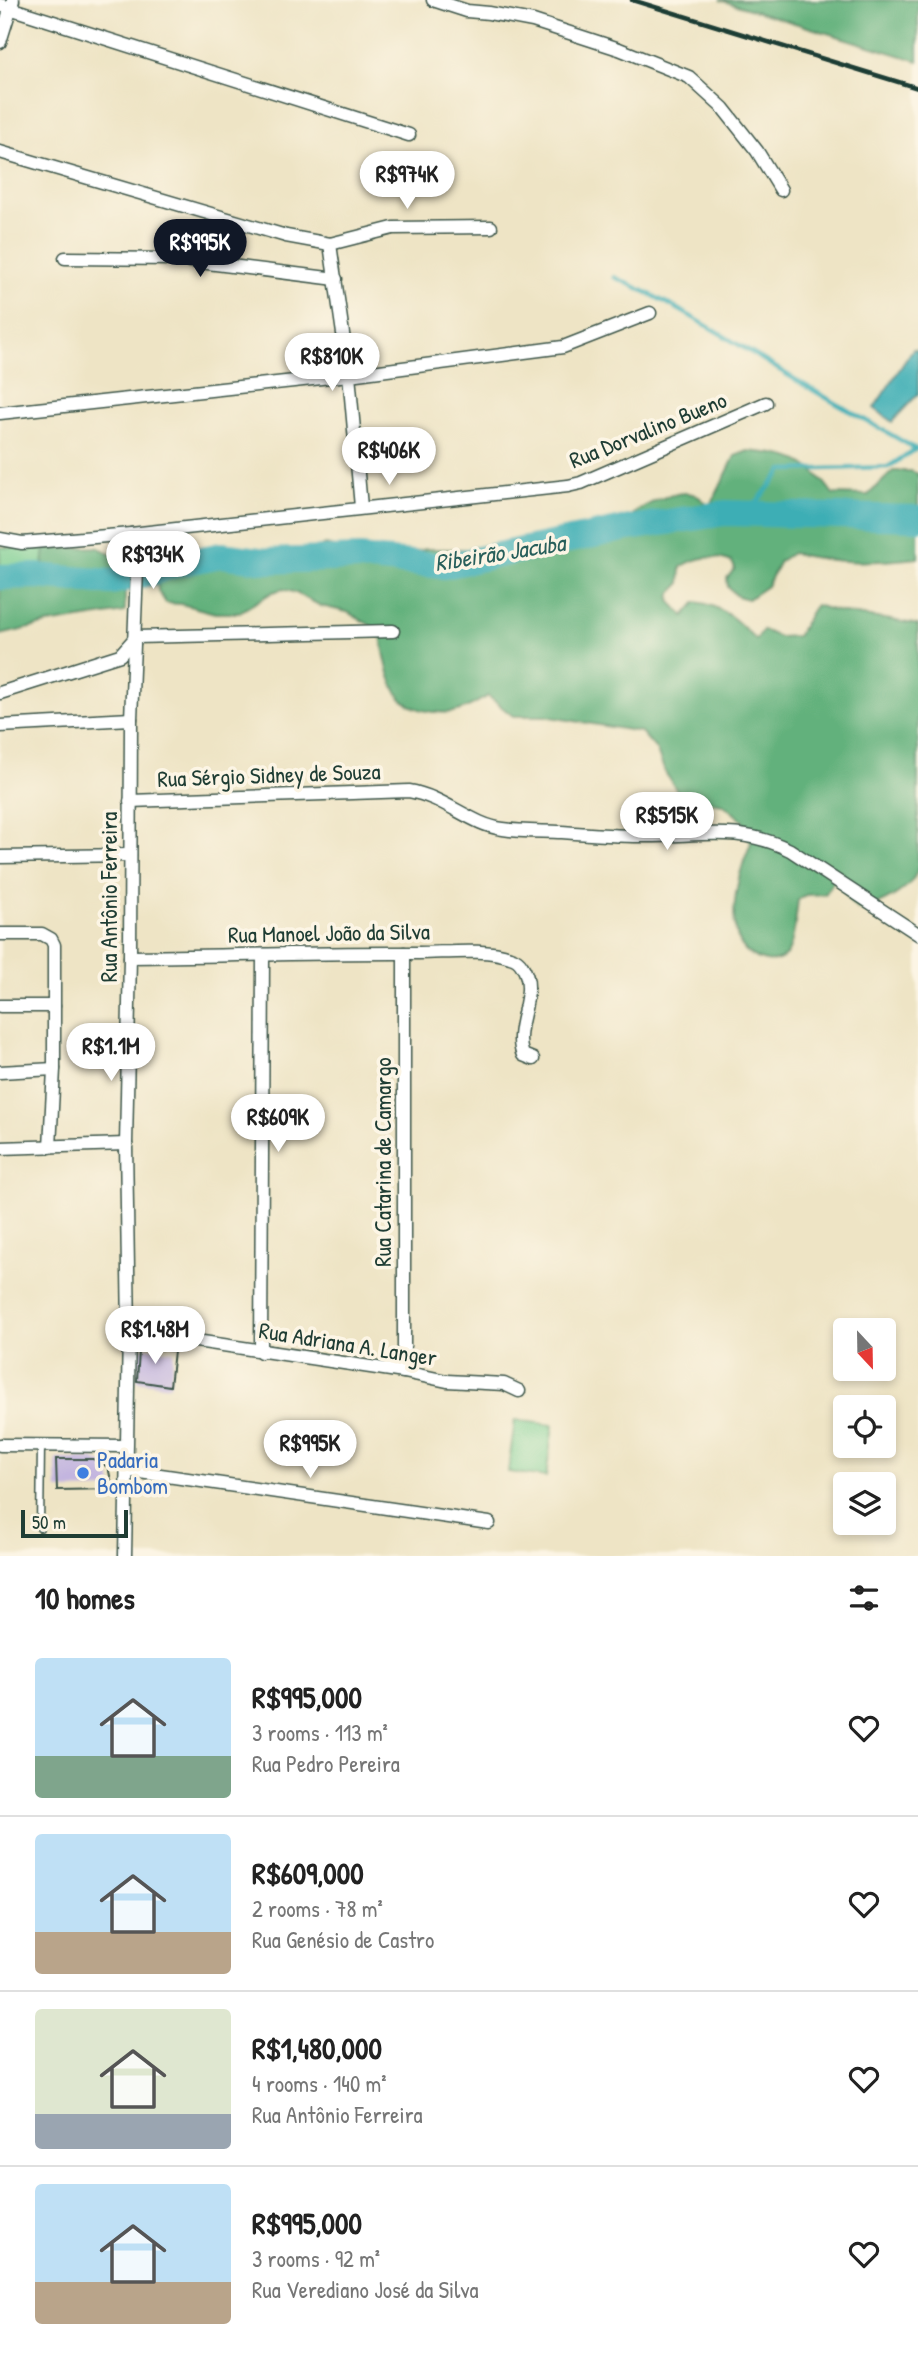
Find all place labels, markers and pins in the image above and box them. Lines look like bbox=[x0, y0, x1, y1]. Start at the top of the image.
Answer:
pin: R$974K bbox=[350, 152, 464, 211]
pin: R$995K bbox=[143, 219, 257, 279]
pin: R$810K bbox=[275, 334, 389, 393]
pin: R$406K bbox=[332, 428, 446, 487]
pin: R$934K bbox=[96, 532, 210, 591]
pin: R$515K bbox=[610, 792, 724, 852]
pin: R$1.1M bbox=[54, 1024, 168, 1083]
pin: R$609K bbox=[221, 1094, 335, 1154]
pin: R$1.48M bbox=[90, 1306, 220, 1366]
pin: R$995K bbox=[253, 1420, 367, 1480]
place label: Padaria Bombom bbox=[97, 1444, 168, 1501]
marker: Padaria Bombom bbox=[75, 1465, 91, 1481]

